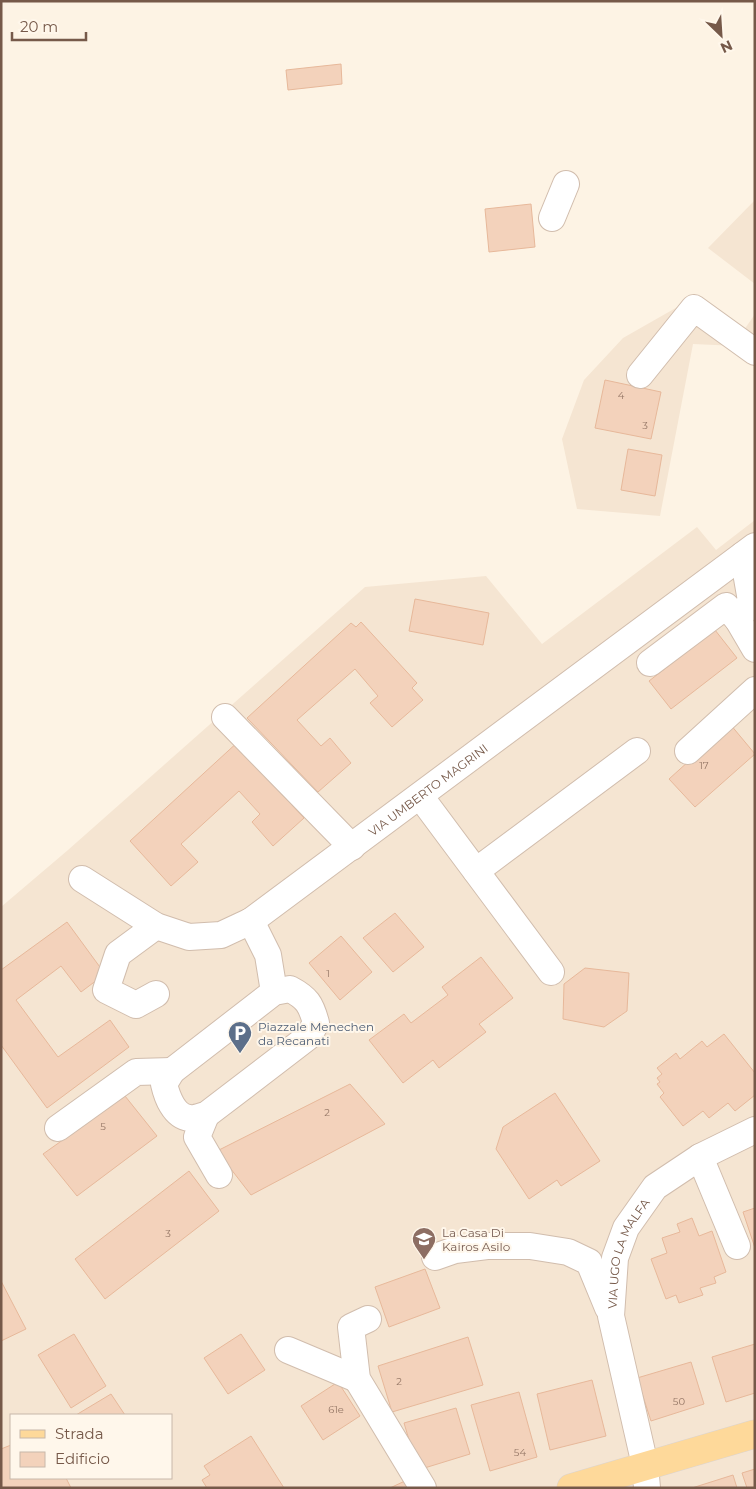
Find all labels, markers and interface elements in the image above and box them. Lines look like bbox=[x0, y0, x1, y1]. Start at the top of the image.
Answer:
scale bar bbox=[12, 10, 86, 42]
north arrow bbox=[696, 10, 746, 60]
text: 20 m bbox=[20, 17, 58, 36]
text: N bbox=[718, 36, 735, 57]
house number: 4 bbox=[618, 389, 625, 402]
house number: 3 bbox=[642, 419, 648, 432]
street label: VIA UMBERTO MAGRINI bbox=[365, 740, 491, 839]
house number: 17 bbox=[699, 759, 709, 772]
house number: 1 bbox=[326, 967, 330, 980]
place label: Piazzale Menechen da Recanati bbox=[258, 1019, 374, 1048]
parking icon: Piazzale Menechen da Recanati bbox=[227, 1020, 253, 1054]
house number: 2 bbox=[324, 1106, 330, 1119]
house number: 5 bbox=[100, 1120, 106, 1133]
street label: VIA UGO LA MALFA bbox=[604, 1195, 652, 1309]
place label: La Casa Di Kairos Asilo bbox=[442, 1225, 510, 1254]
school or university icon: La Casa Di Kairos Asilo bbox=[411, 1226, 437, 1260]
house number: 3 bbox=[165, 1227, 171, 1240]
house number: 2 bbox=[396, 1375, 402, 1388]
house number: 50 bbox=[673, 1395, 686, 1408]
house number: 61e bbox=[328, 1403, 344, 1416]
legend bbox=[10, 1414, 172, 1479]
text: Strada bbox=[55, 1424, 104, 1443]
house number: 54 bbox=[514, 1446, 527, 1459]
text: Edificio bbox=[55, 1449, 110, 1468]

